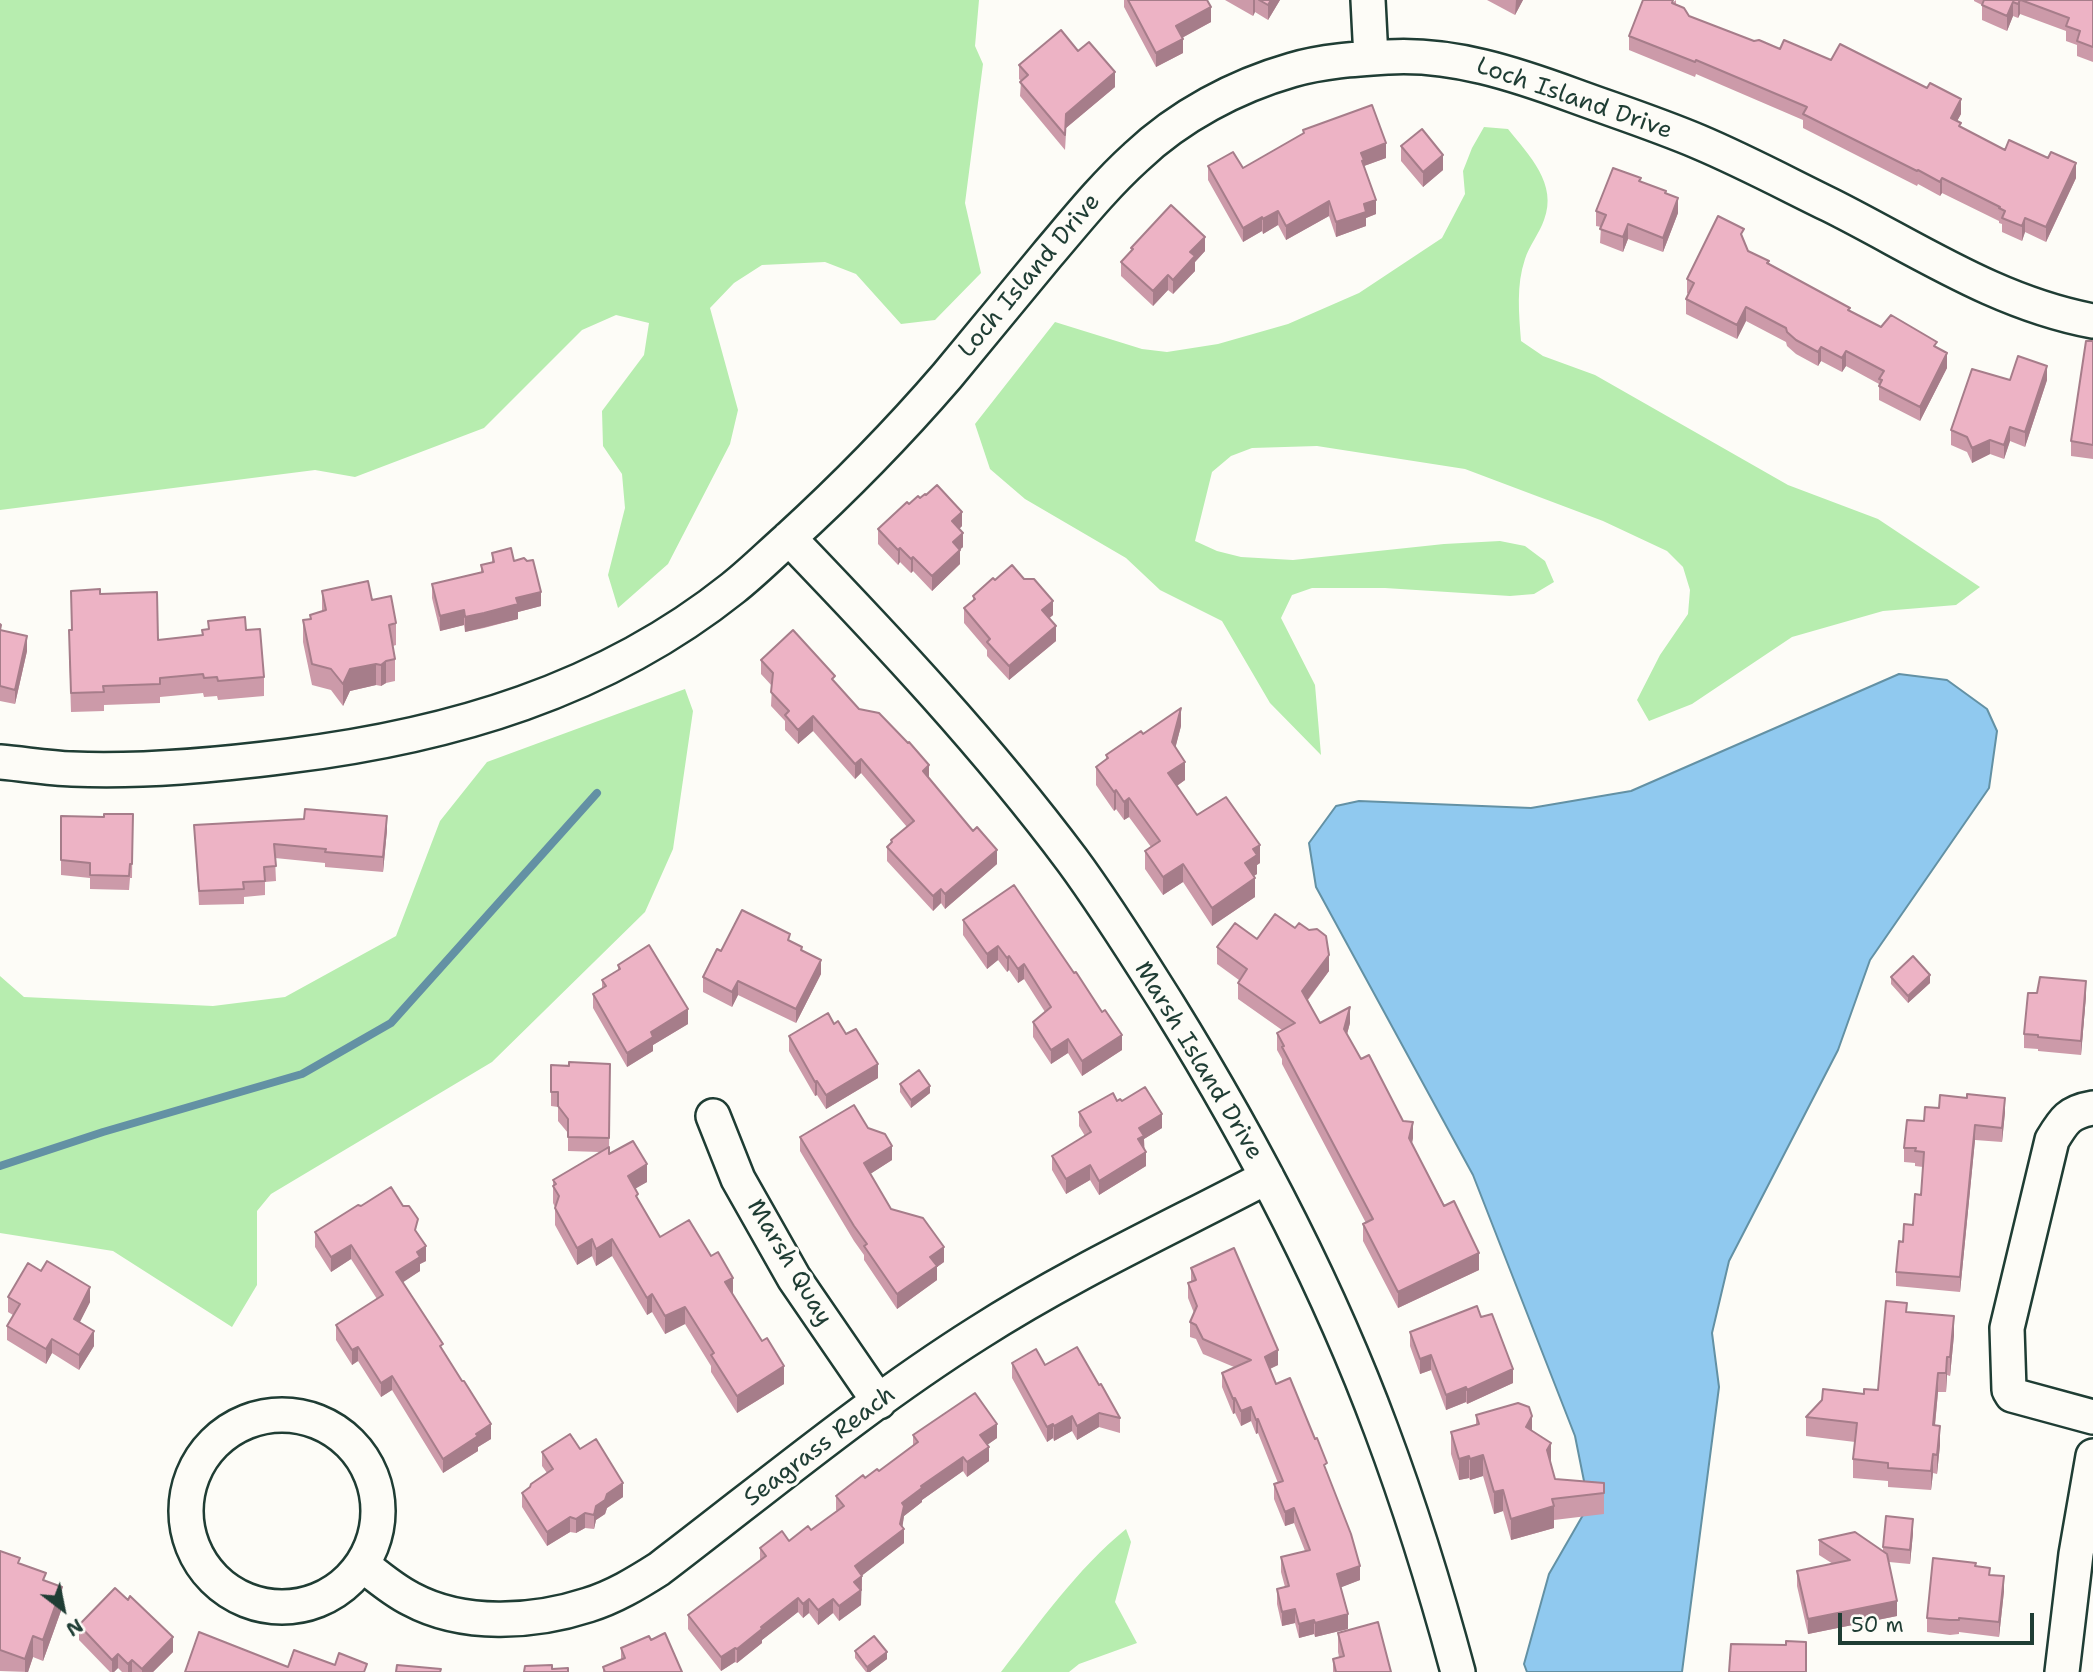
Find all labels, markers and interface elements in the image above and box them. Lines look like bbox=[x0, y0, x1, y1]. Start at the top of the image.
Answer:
street label: Loch Island Drive bbox=[1472, 52, 1676, 146]
street label: Loch Island Drive bbox=[953, 188, 1107, 364]
street label: Marsh Island Drive bbox=[1127, 957, 1269, 1165]
street label: Marsh Quay bbox=[740, 1195, 838, 1331]
street label: Seagrass Reach bbox=[739, 1381, 901, 1513]
north arrow bbox=[28, 1574, 98, 1644]
scale bar bbox=[1841, 1598, 2037, 1642]
text: 50 m bbox=[1851, 1611, 1904, 1639]
text: N bbox=[61, 1613, 87, 1642]

